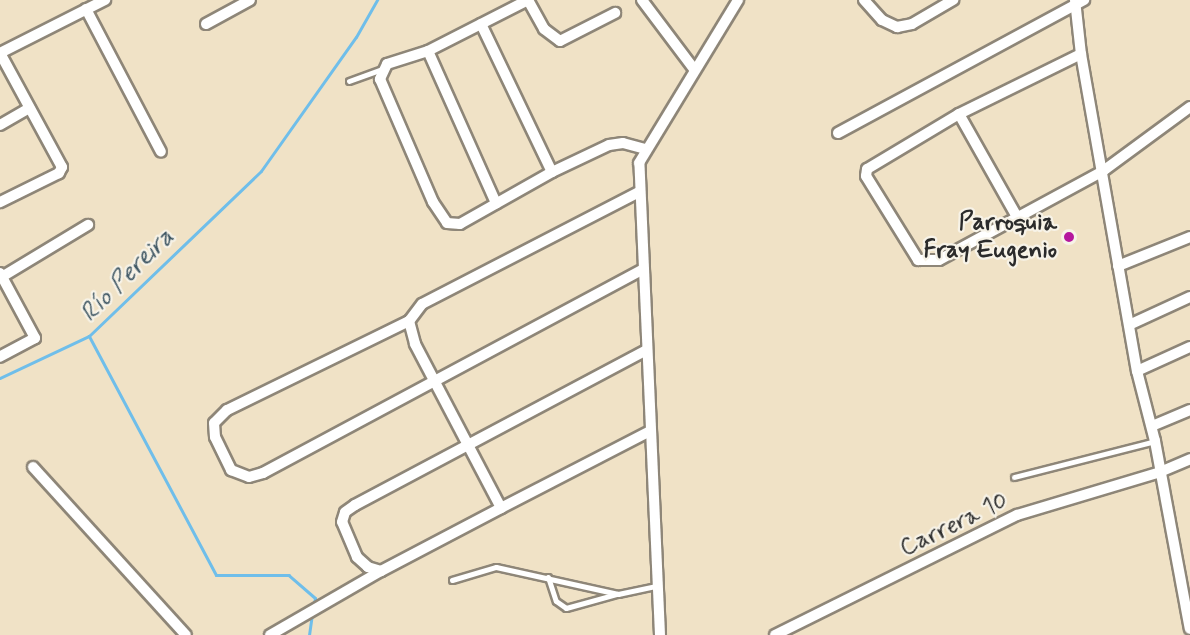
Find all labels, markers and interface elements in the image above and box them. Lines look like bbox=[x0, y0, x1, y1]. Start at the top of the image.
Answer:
place label: Parroquia Fray Eugenio bbox=[932, 209, 1057, 265]
water label: Río Pereira bbox=[75, 223, 181, 329]
marker: Parroquia Fray Eugenio bbox=[1062, 230, 1076, 244]
street label: Carrera 10 bbox=[896, 487, 1012, 563]

